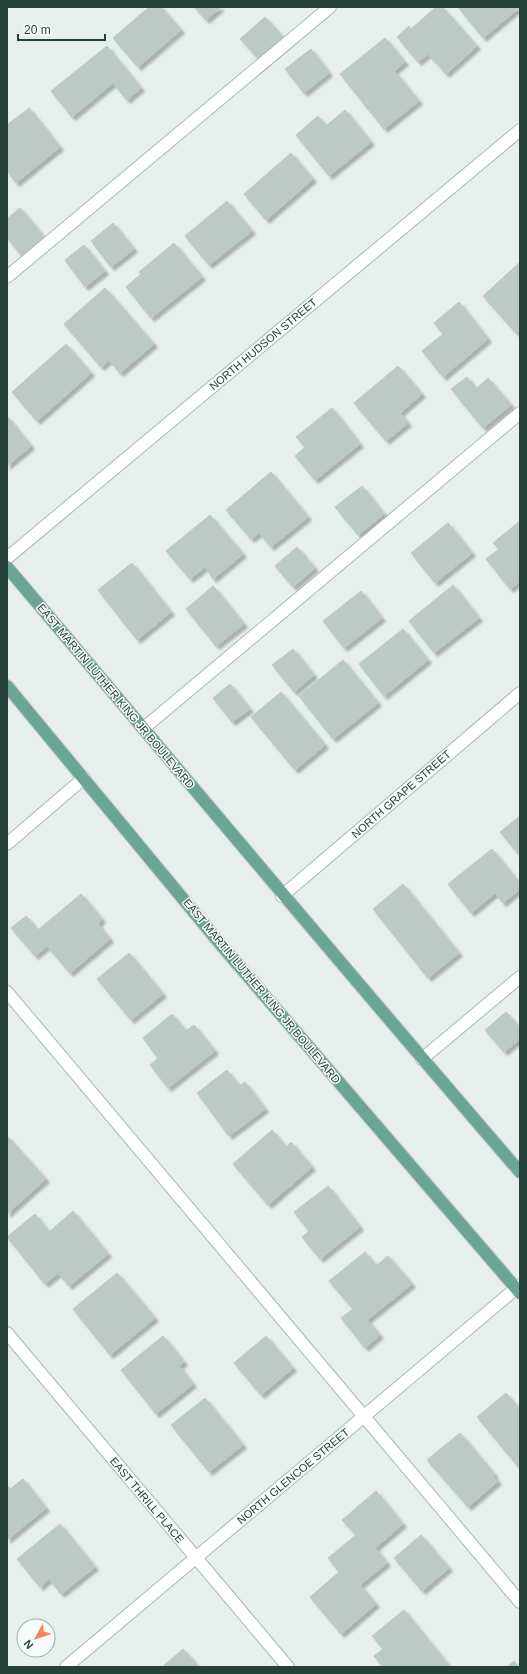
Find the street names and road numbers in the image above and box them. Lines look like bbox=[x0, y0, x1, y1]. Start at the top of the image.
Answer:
street label: NORTH HUDSON STREET bbox=[207, 295, 319, 392]
street label: EAST MARTIN LUTHER KING JR BOULEVARD bbox=[35, 601, 197, 791]
street label: NORTH GRAPE STREET bbox=[349, 748, 453, 840]
street label: EAST MARTIN LUTHER KING JR BOULEVARD bbox=[181, 896, 343, 1086]
street label: NORTH GLENCOE STREET bbox=[235, 1426, 352, 1526]
street label: EAST THRILL PLACE bbox=[108, 1455, 186, 1545]

